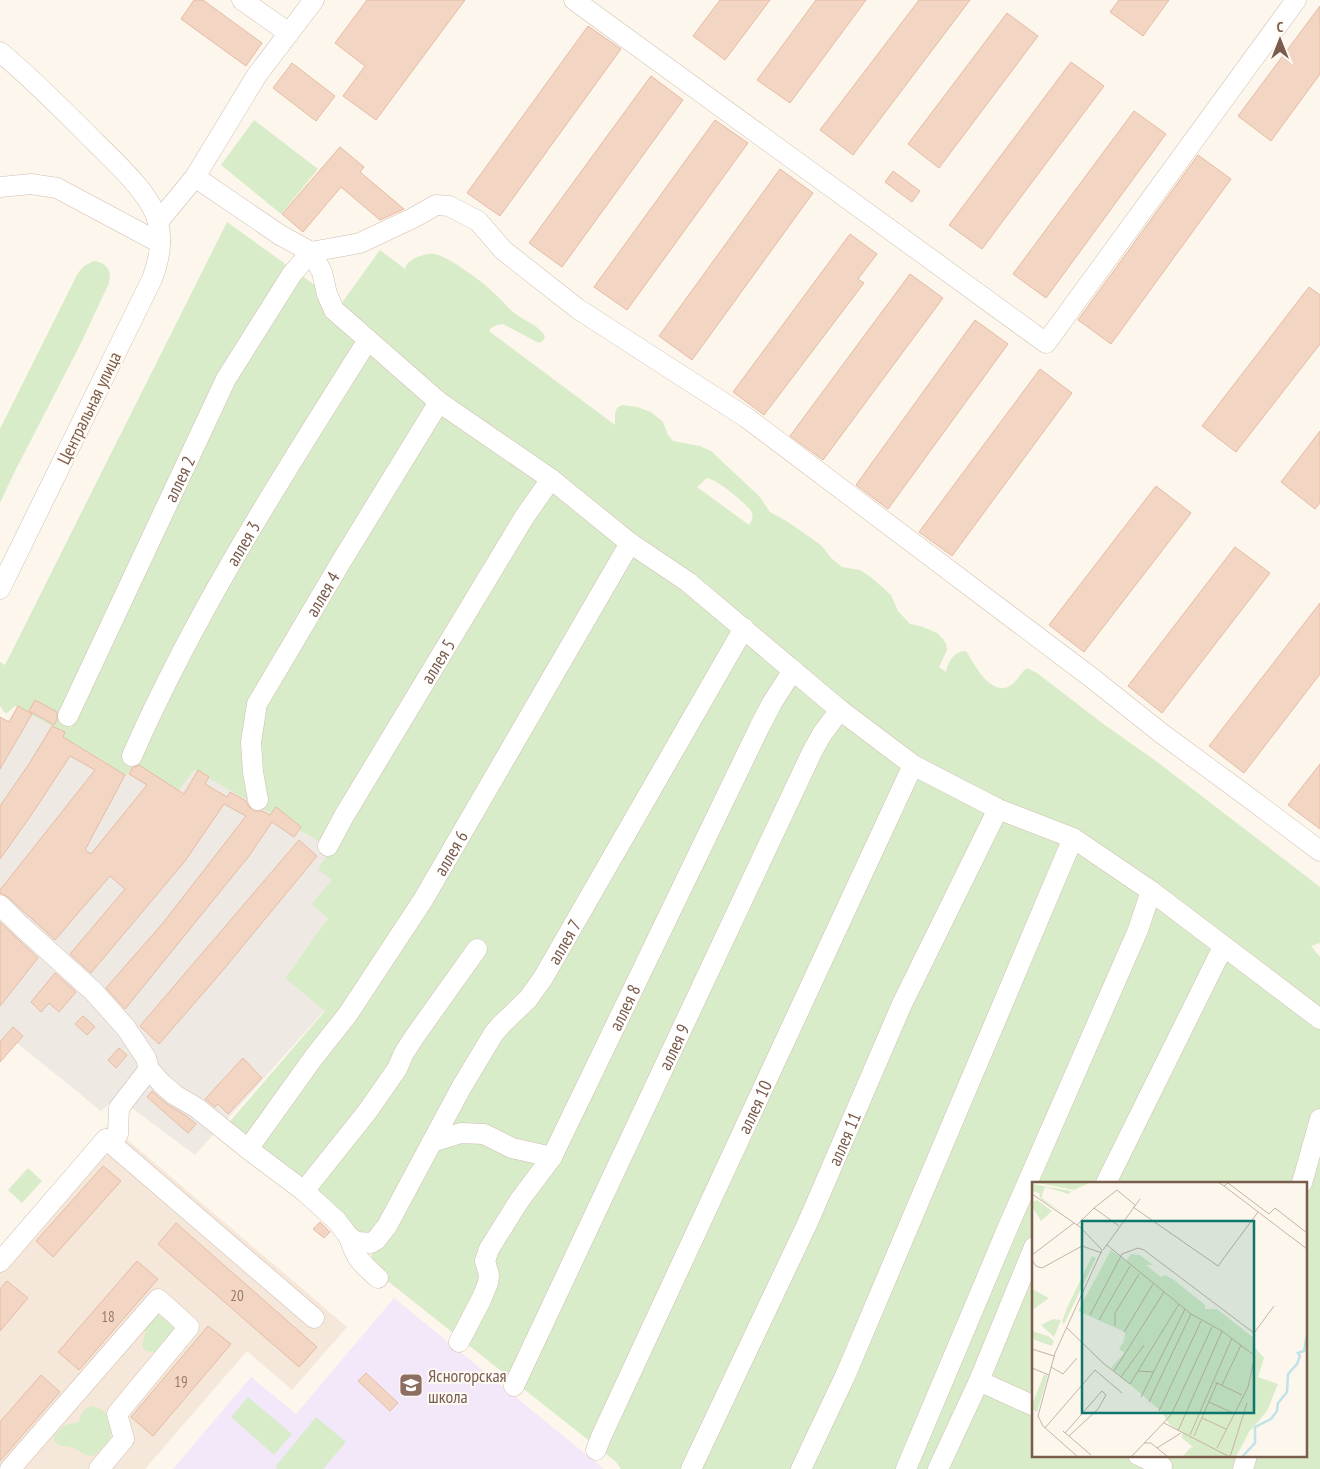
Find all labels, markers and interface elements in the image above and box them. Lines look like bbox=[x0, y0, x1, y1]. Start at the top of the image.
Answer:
north arrow bbox=[1255, 15, 1305, 65]
text: С bbox=[1277, 18, 1284, 36]
street label: Центральная улица bbox=[52, 348, 126, 468]
street label: аллея 2 bbox=[159, 452, 200, 505]
street label: аллея 3 bbox=[220, 517, 265, 570]
street label: аллея 4 bbox=[300, 567, 344, 620]
street label: аллея 5 bbox=[415, 634, 460, 688]
street label: аллея 6 bbox=[428, 826, 472, 879]
street label: аллея 7 bbox=[542, 915, 586, 968]
street label: аллея 8 bbox=[603, 981, 645, 1034]
street label: аллея 9 bbox=[653, 1020, 694, 1073]
street label: аллея 10 bbox=[732, 1076, 777, 1137]
street label: аллея 11 bbox=[822, 1108, 866, 1169]
inset map bbox=[1032, 1182, 1308, 1456]
house number: 20 bbox=[230, 1286, 244, 1305]
house number: 18 bbox=[101, 1307, 115, 1326]
place label: Ясногорская школа bbox=[428, 1364, 507, 1408]
house number: 19 bbox=[174, 1372, 188, 1391]
school or university icon: Ясногорская школа bbox=[398, 1372, 424, 1398]

